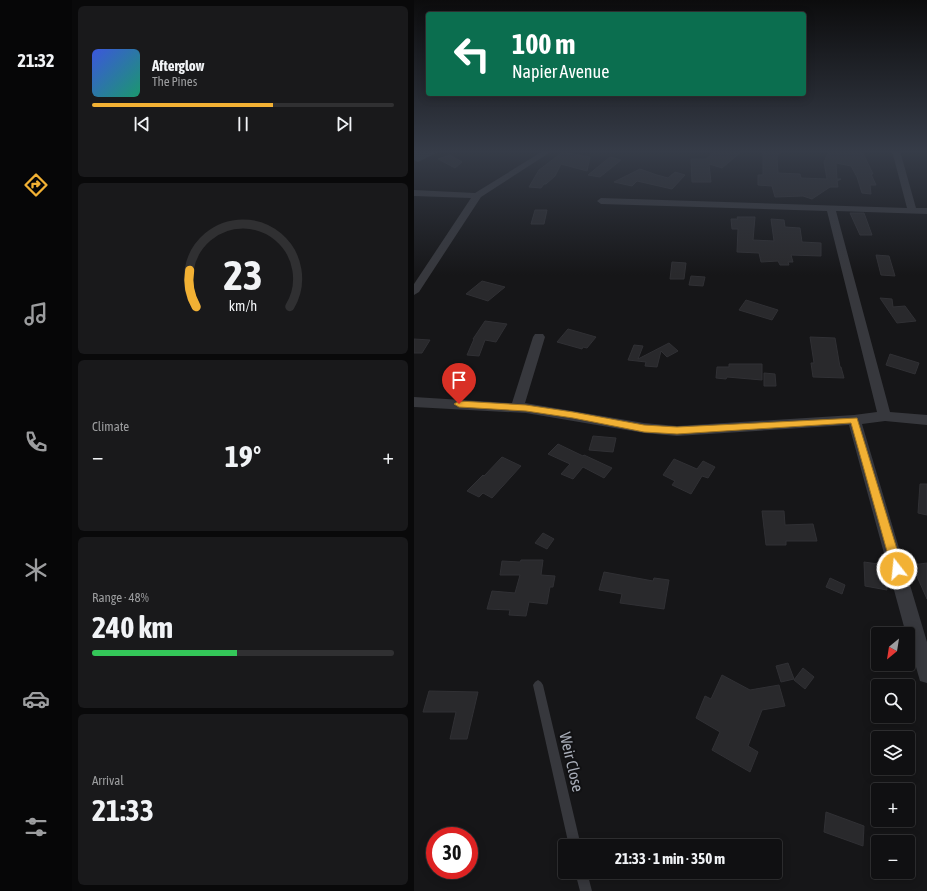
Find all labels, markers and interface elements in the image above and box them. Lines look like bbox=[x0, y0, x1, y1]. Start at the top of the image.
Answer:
icon: left bbox=[446, 28, 498, 80]
text: 100 m bbox=[512, 28, 575, 60]
text: 21:32 bbox=[17, 50, 55, 71]
text: Afterglow bbox=[152, 57, 205, 74]
text: Napier Avenue bbox=[512, 61, 609, 82]
text: The Pines bbox=[152, 74, 197, 89]
icon: previous bbox=[131, 113, 153, 135]
icon: pause bbox=[232, 113, 254, 135]
icon: next bbox=[333, 113, 355, 135]
icon: directions bbox=[22, 171, 50, 199]
text: 23 bbox=[223, 250, 263, 298]
text: km/h bbox=[229, 297, 257, 313]
icon: music bbox=[22, 300, 50, 328]
pin bbox=[442, 363, 476, 404]
icon: arrive bbox=[448, 369, 470, 391]
text: Climate bbox=[92, 419, 129, 434]
icon: phone bbox=[22, 428, 50, 456]
text: 19° bbox=[225, 439, 261, 473]
text: − bbox=[92, 443, 103, 469]
text: + bbox=[383, 443, 394, 469]
position arrow bbox=[876, 548, 918, 590]
icon: climate bbox=[22, 556, 50, 584]
text: Range · 48% bbox=[92, 590, 149, 605]
text: 240 km bbox=[92, 610, 173, 644]
north arrow bbox=[871, 627, 915, 671]
map controls bbox=[871, 627, 915, 879]
button: search bbox=[871, 679, 915, 723]
icon: car bbox=[22, 685, 50, 713]
street label: Weir Close bbox=[556, 730, 588, 794]
button: layers bbox=[871, 731, 915, 775]
text: Arrival bbox=[92, 773, 124, 788]
button: + bbox=[871, 783, 915, 827]
text: 21:33 bbox=[92, 793, 154, 827]
icon: filters bbox=[22, 813, 50, 841]
speed limit sign: 30 bbox=[426, 827, 478, 879]
button: − bbox=[871, 835, 915, 879]
text: 21:33 · 1 min · 350 m bbox=[615, 850, 725, 867]

